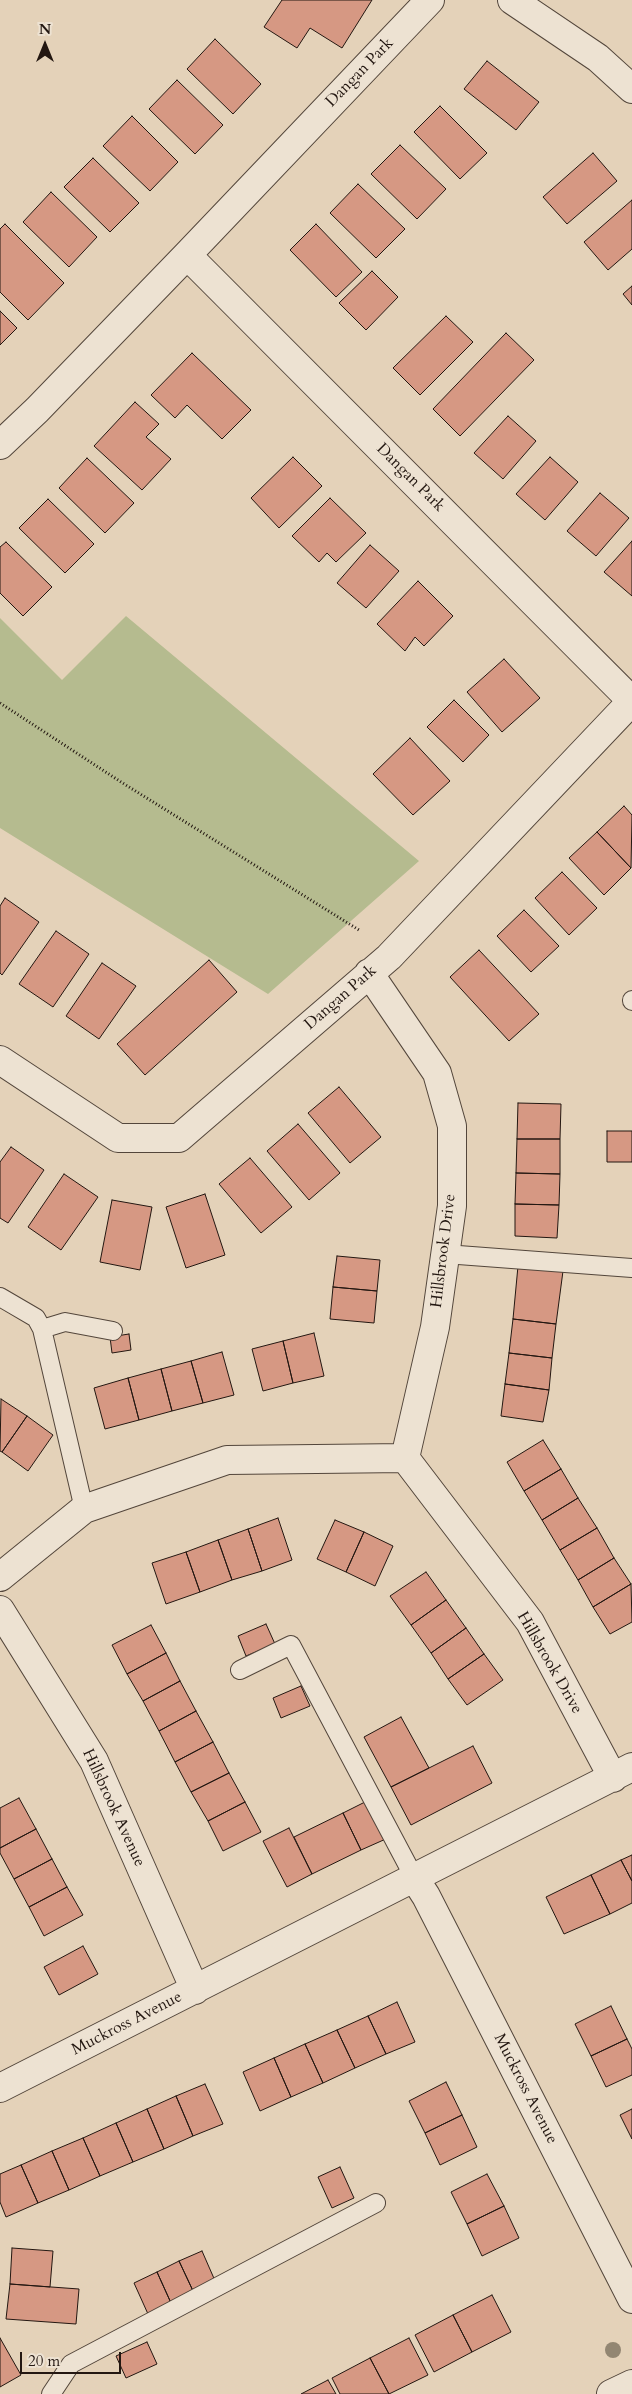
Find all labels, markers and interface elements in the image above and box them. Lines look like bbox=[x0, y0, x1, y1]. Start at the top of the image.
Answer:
north arrow bbox=[20, 20, 70, 70]
text: N bbox=[39, 20, 51, 39]
street label: Dangan Park bbox=[322, 34, 398, 112]
street label: Dangan Park bbox=[372, 440, 448, 516]
street label: Dangan Park bbox=[301, 962, 381, 1034]
street label: Hillsbrook Drive bbox=[427, 1193, 461, 1309]
street label: Hillsbrook Drive bbox=[512, 1609, 586, 1717]
street label: Hillsbrook Avenue bbox=[77, 1746, 149, 1870]
street label: Muckross Avenue bbox=[69, 1988, 185, 2060]
street label: Muckross Avenue bbox=[489, 2031, 561, 2147]
scale bar bbox=[22, 2342, 124, 2374]
text: 20 m bbox=[28, 2351, 60, 2371]

